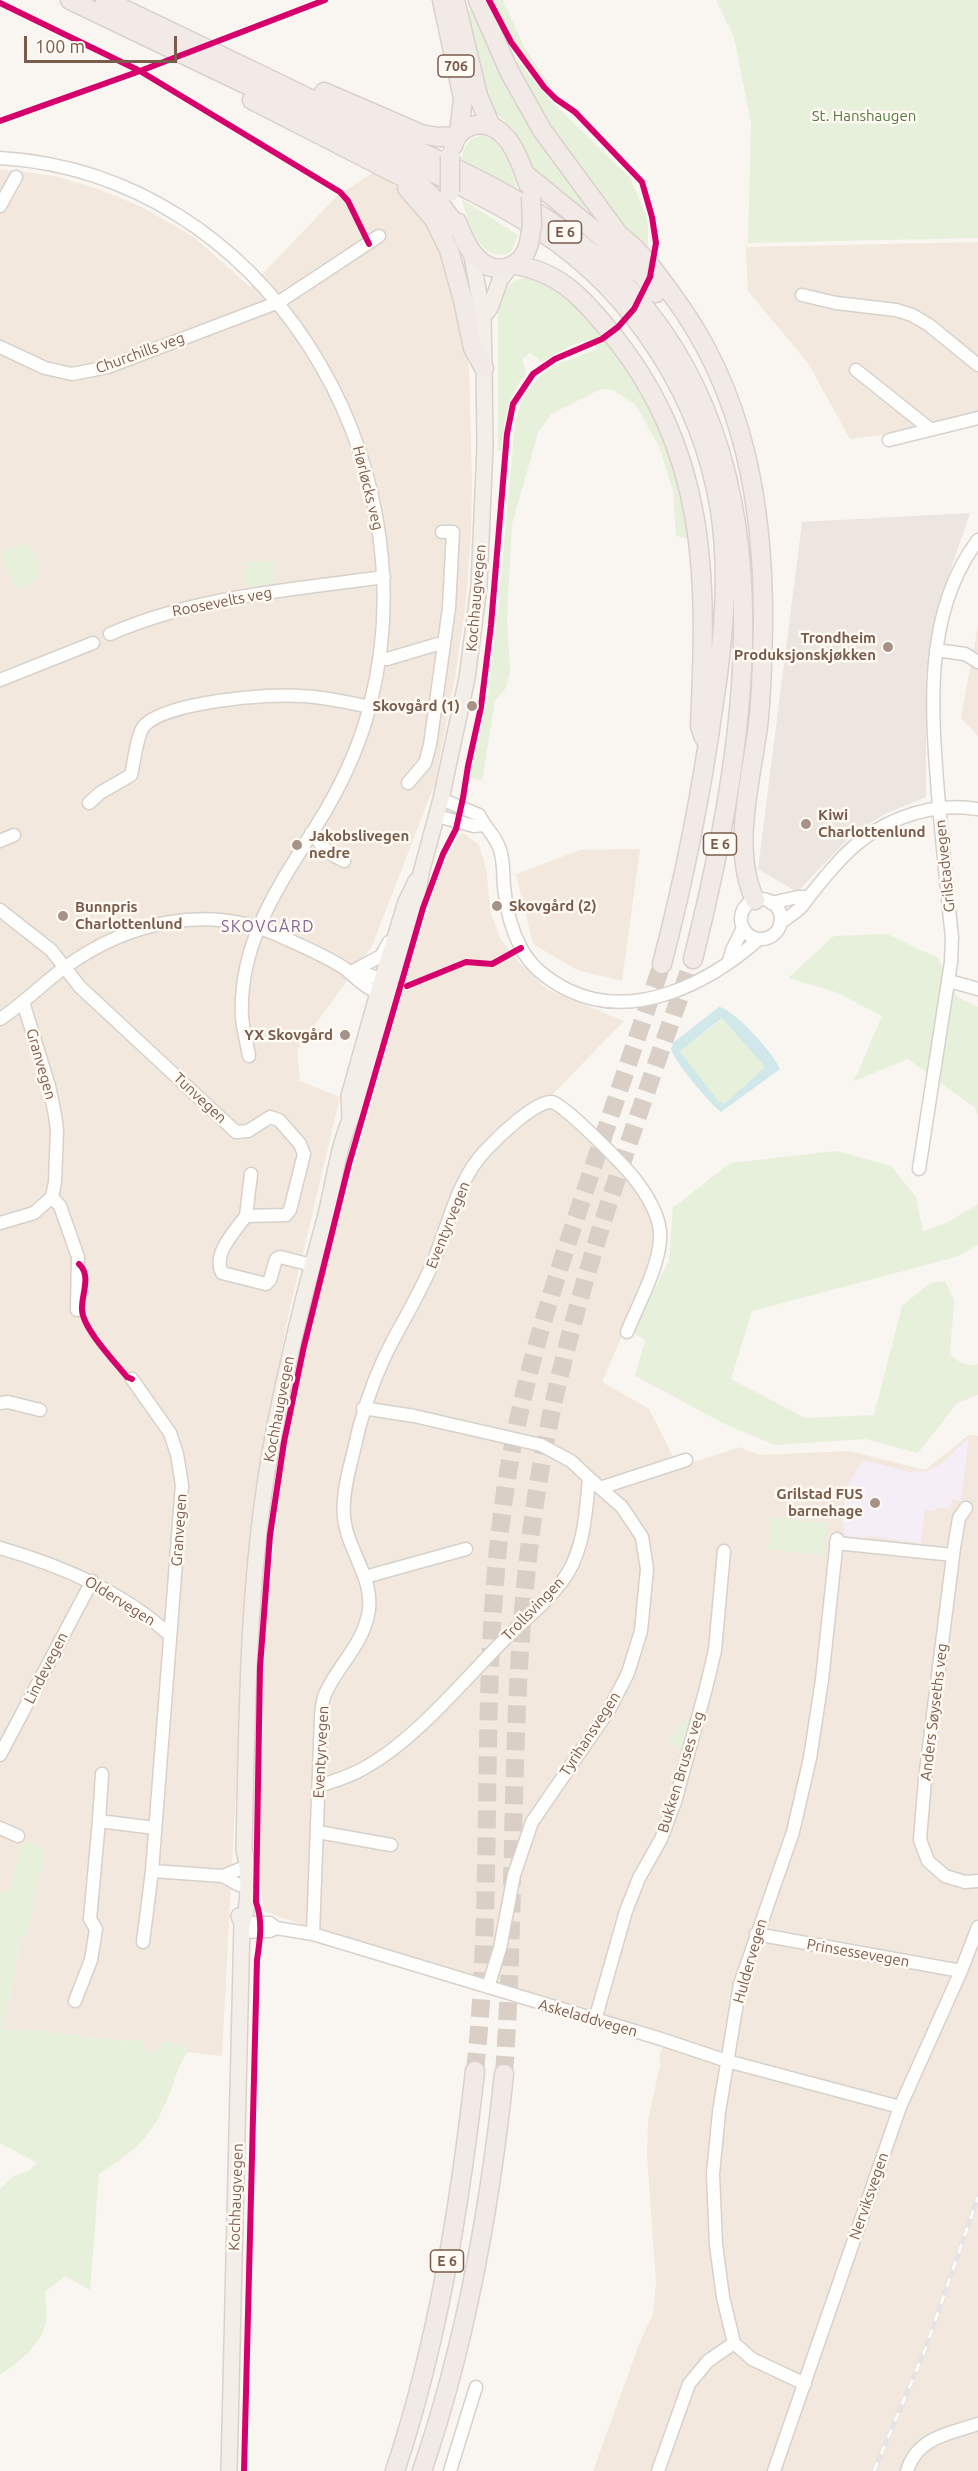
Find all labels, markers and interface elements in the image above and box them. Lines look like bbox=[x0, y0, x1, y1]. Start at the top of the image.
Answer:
scale bar bbox=[27, 24, 180, 62]
text: 100 m bbox=[35, 36, 85, 56]
road number: 706 bbox=[438, 55, 474, 77]
park label: St. Hanshaugen bbox=[812, 107, 916, 125]
road number: E 6 bbox=[548, 221, 582, 243]
street label: Churchills veg bbox=[93, 329, 187, 377]
street label: Hørløcks veg bbox=[349, 444, 387, 532]
street label: Kochhaugvegen bbox=[462, 544, 490, 652]
street label: Roosevelts veg bbox=[171, 584, 273, 620]
place label: Trondheim Produksjonskjøkken bbox=[734, 629, 876, 664]
marker: Trondheim Produksjonskjøkken bbox=[881, 640, 895, 654]
place label: Skovgård (1) bbox=[372, 697, 460, 715]
marker: Skovgård (1) bbox=[465, 699, 479, 713]
place label: Kiwi Charlottenlund bbox=[818, 806, 925, 841]
marker: Kiwi Charlottenlund bbox=[799, 817, 813, 831]
street label: Grilstadvegen bbox=[931, 819, 959, 913]
place label: Jakobslivegen nedre bbox=[309, 827, 409, 862]
road number: E 6 bbox=[704, 833, 736, 855]
marker: Jakobslivegen nedre bbox=[290, 838, 304, 852]
place label: Skovgård (2) bbox=[509, 897, 597, 915]
place label: Bunnpris Charlottenlund bbox=[75, 898, 182, 933]
marker: Skovgård (2) bbox=[490, 899, 504, 913]
marker: Bunnpris Charlottenlund bbox=[56, 909, 70, 923]
district label: SKOVGÅRD bbox=[221, 917, 315, 937]
street label: Granvegen bbox=[22, 1026, 60, 1102]
place label: YX Skovgård bbox=[244, 1026, 333, 1044]
marker: YX Skovgård bbox=[338, 1028, 352, 1042]
street label: Tunvegen bbox=[170, 1069, 230, 1127]
street label: Eventyrvegen bbox=[422, 1179, 474, 1271]
street label: Kochhaugvegen bbox=[260, 1354, 298, 1464]
place label: Grilstad FUS barnehage bbox=[776, 1485, 863, 1520]
street label: Granvegen bbox=[167, 1493, 191, 1567]
marker: Grilstad FUS barnehage bbox=[868, 1496, 882, 1510]
street label: Oldervegen bbox=[81, 1572, 159, 1630]
street label: Trollsvingen bbox=[498, 1573, 568, 1645]
street label: Lindevegen bbox=[20, 1629, 72, 1707]
street label: Anders Søyseths veg bbox=[917, 1642, 951, 1782]
street label: Tyrihansvegen bbox=[556, 1688, 624, 1780]
street label: Eventyrvegen bbox=[310, 1705, 332, 1799]
street label: Bukken Bruses veg bbox=[654, 1709, 708, 1835]
street label: Huldervegen bbox=[729, 1917, 771, 2005]
street label: Prinsessevegen bbox=[805, 1935, 911, 1971]
street label: Askeladdvegen bbox=[536, 1995, 640, 2041]
street label: Kochhaugvegen bbox=[225, 2143, 247, 2251]
street label: Nerviksvegen bbox=[846, 2150, 892, 2242]
road number: E 6 bbox=[430, 2250, 464, 2272]

